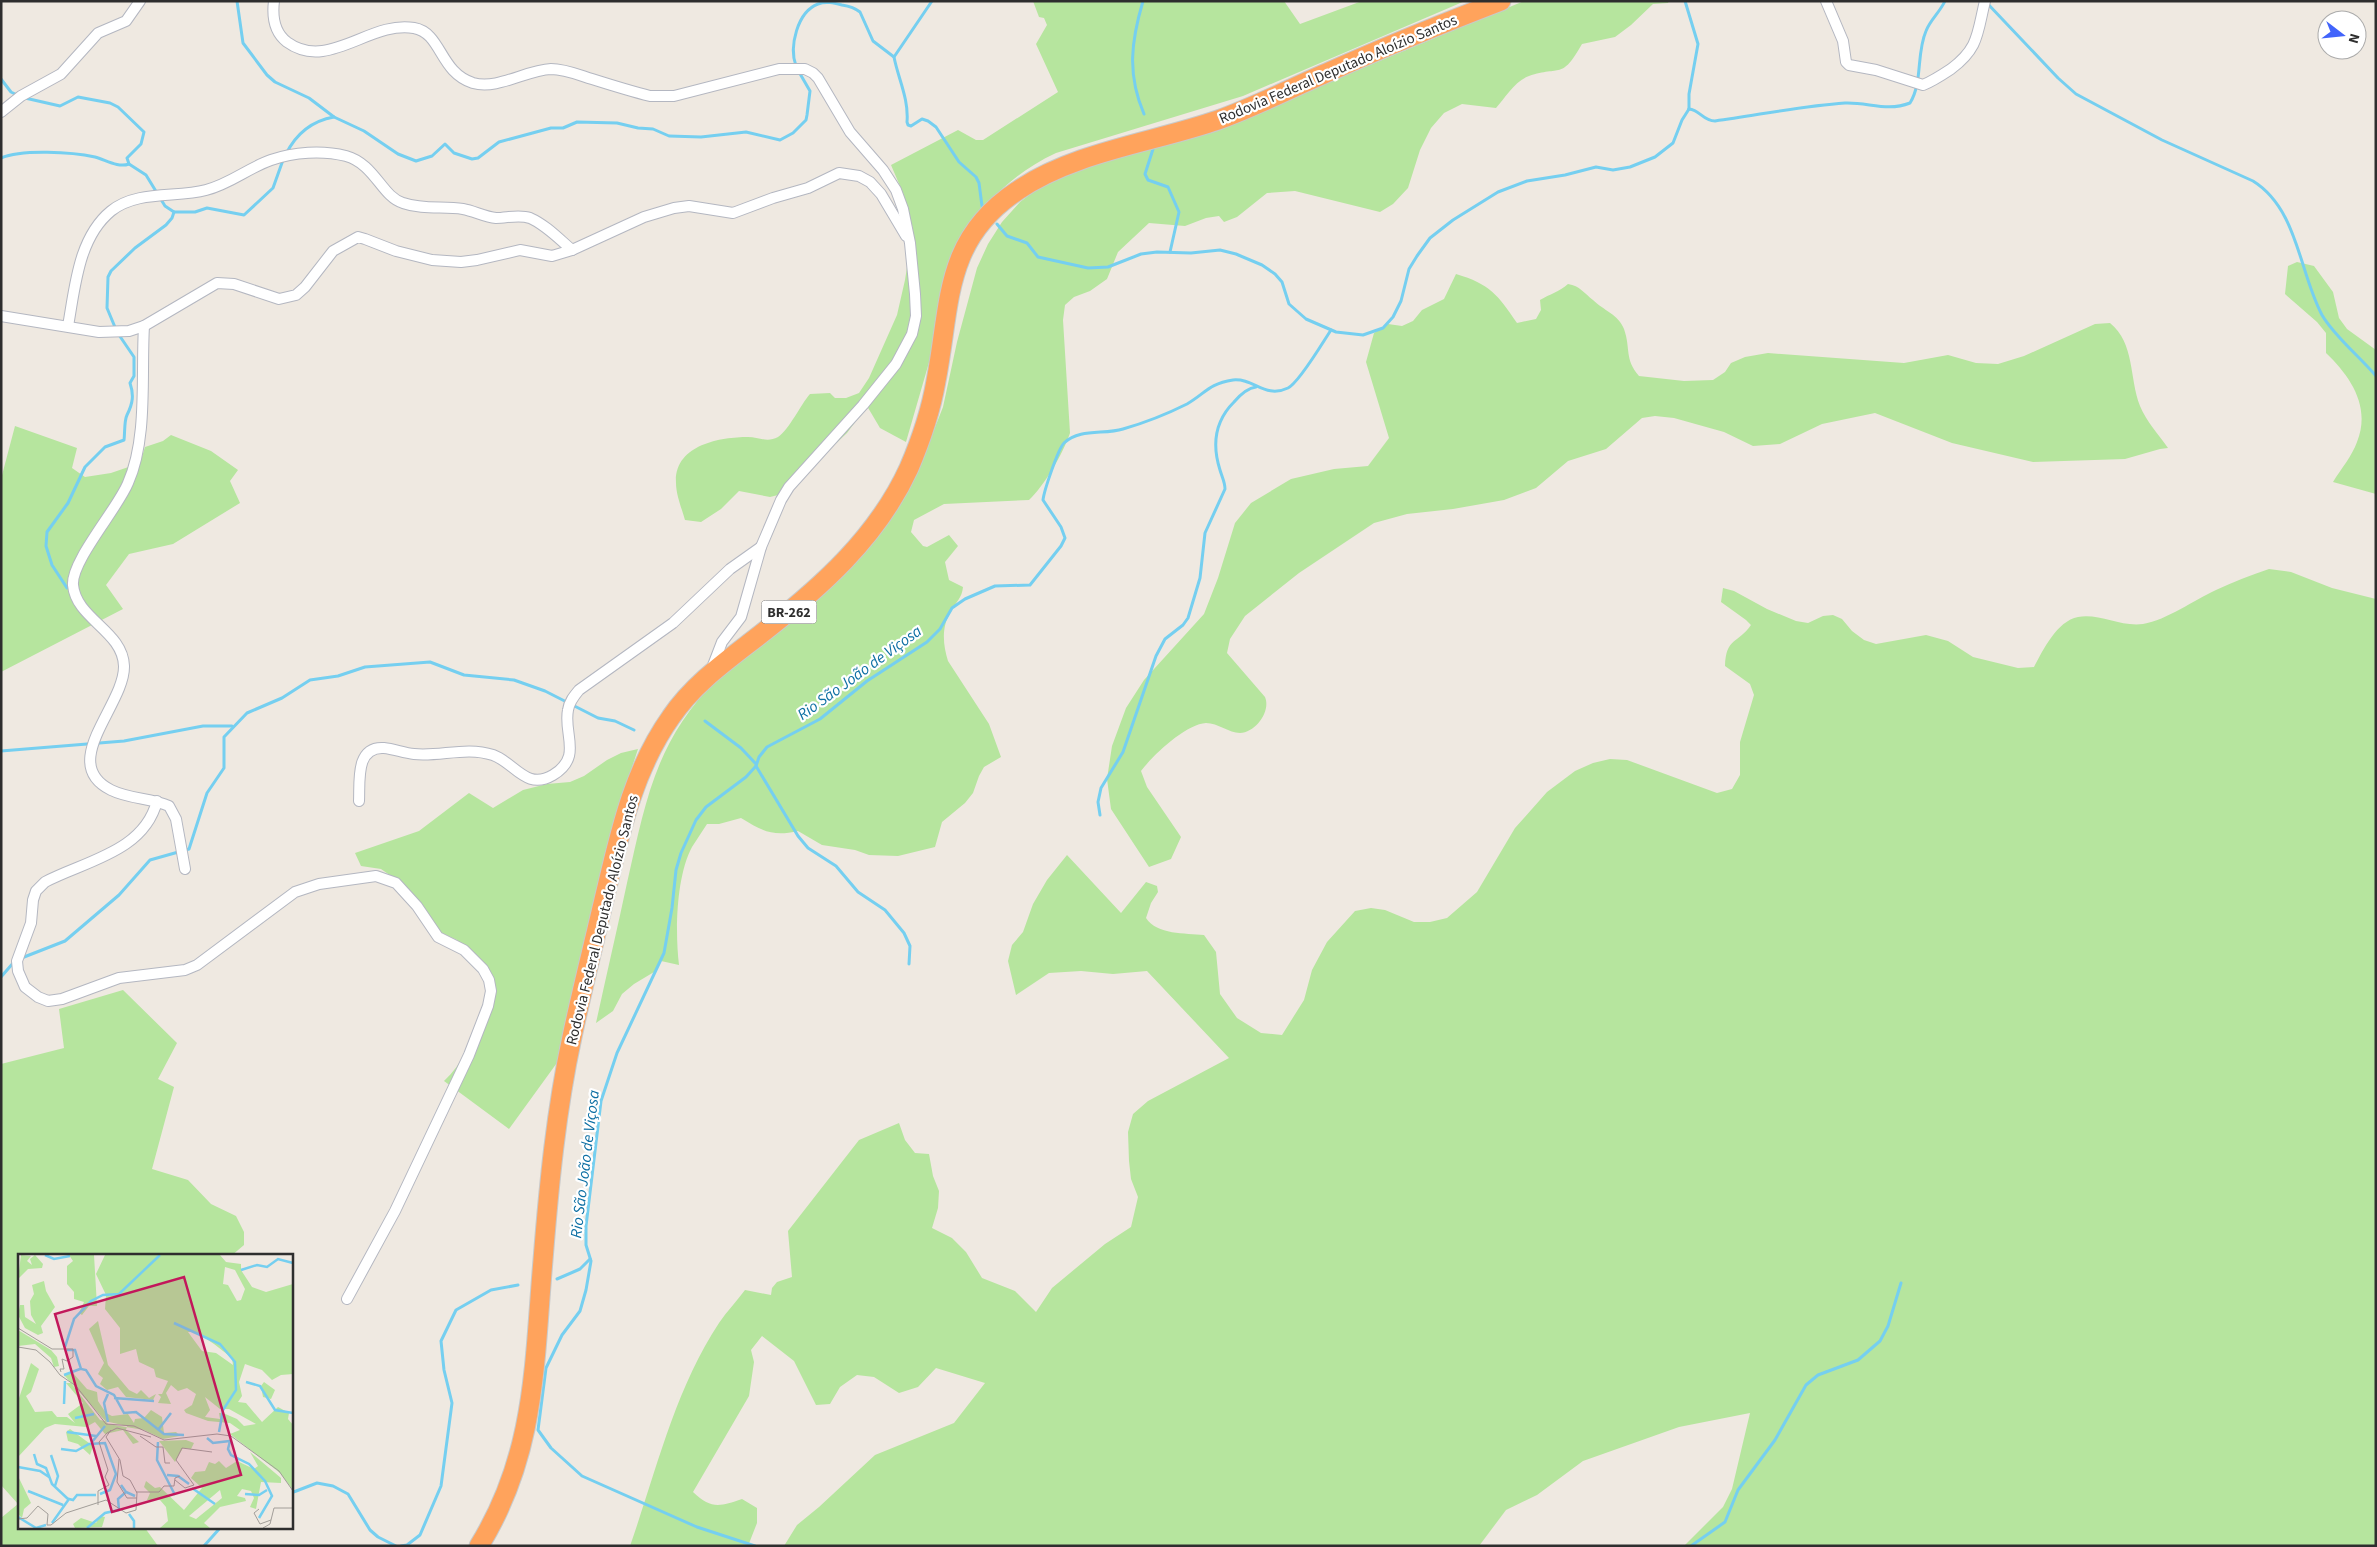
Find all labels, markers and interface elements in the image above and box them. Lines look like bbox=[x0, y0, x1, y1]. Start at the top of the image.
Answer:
street label: Rodovia Federal Deputado Aloízio Santos bbox=[1216, 10, 1460, 129]
north arrow bbox=[2317, 10, 2367, 60]
text: N bbox=[2343, 31, 2364, 46]
road number: BR-262 bbox=[762, 600, 816, 624]
water label: Rio São João de Viçosa bbox=[793, 620, 927, 725]
street label: Rodovia Federal Deputado Aloízio Santos bbox=[561, 793, 644, 1047]
water label: Rio São João de Viçosa bbox=[565, 1088, 605, 1239]
inset map bbox=[18, 1254, 292, 1530]

